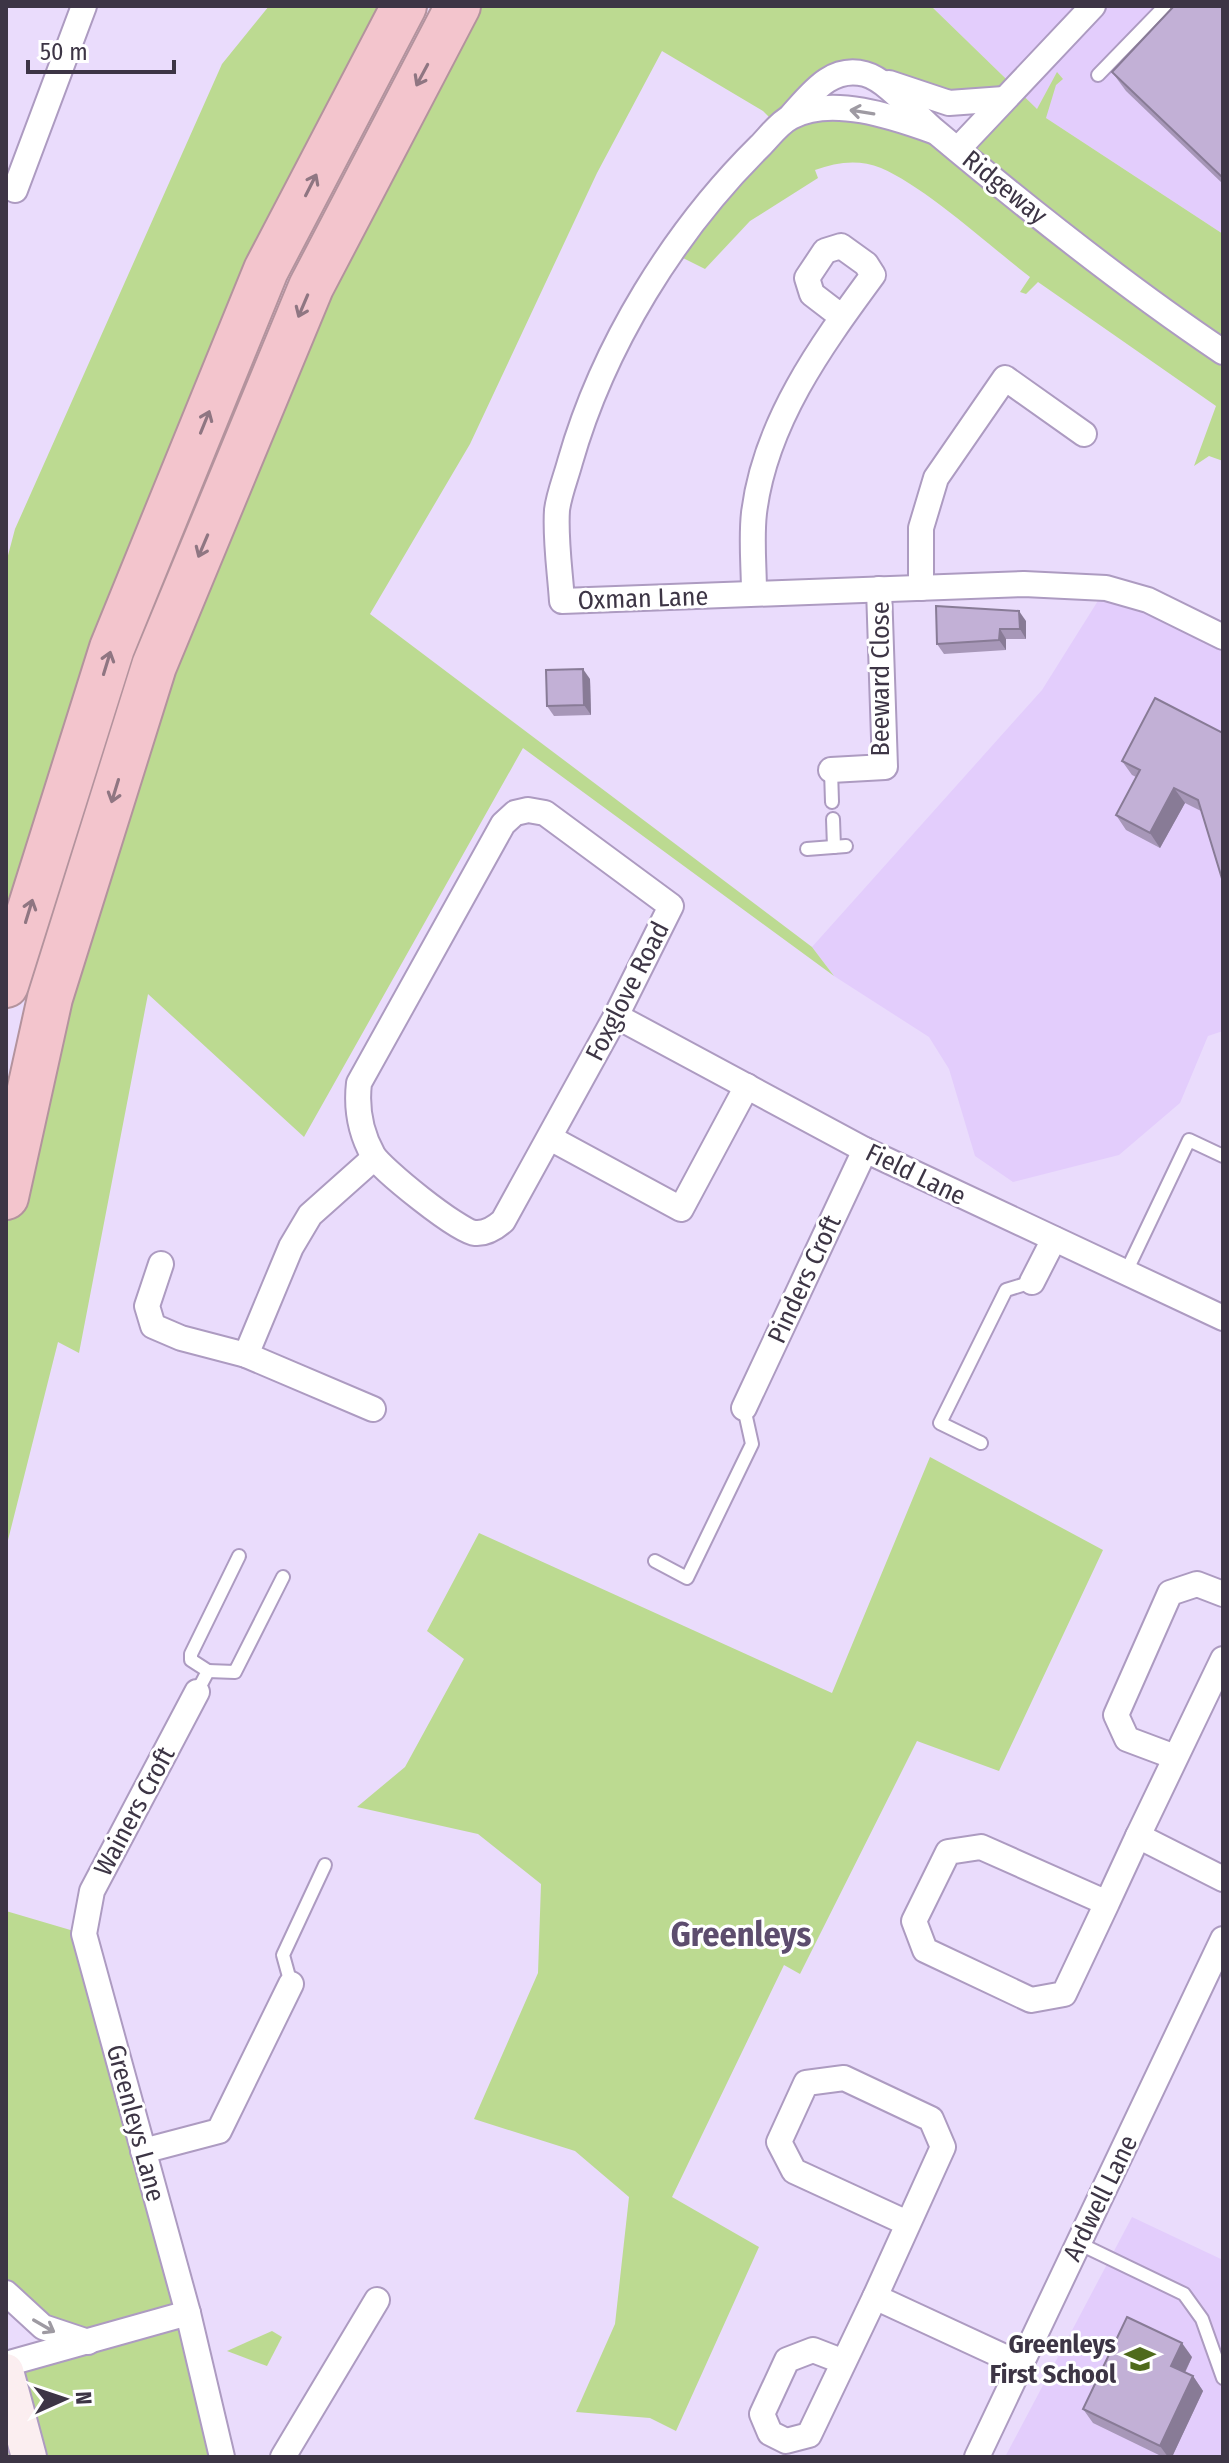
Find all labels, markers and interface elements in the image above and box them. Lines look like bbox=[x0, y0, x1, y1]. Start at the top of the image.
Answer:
scale bar bbox=[28, 24, 174, 74]
text: 50 m bbox=[40, 38, 88, 66]
one-way arrow bbox=[413, 63, 429, 87]
one-way arrow bbox=[850, 104, 876, 119]
street label: Ridgeway bbox=[956, 144, 1054, 231]
one-way arrow bbox=[303, 174, 319, 197]
one-way arrow bbox=[295, 293, 309, 318]
one-way arrow bbox=[198, 410, 213, 435]
one-way arrow bbox=[195, 533, 210, 558]
street label: Oxman Lane bbox=[577, 581, 709, 616]
street label: Beeward Close bbox=[865, 601, 896, 757]
one-way arrow bbox=[101, 651, 116, 676]
one-way arrow bbox=[107, 777, 122, 803]
one-way arrow bbox=[23, 899, 38, 924]
street label: Foxglove Road bbox=[579, 916, 676, 1066]
street label: Field Lane bbox=[861, 1137, 971, 1212]
street label: Pinders Croft bbox=[761, 1210, 848, 1348]
street label: Wainers Croft bbox=[87, 1741, 182, 1881]
district label: Greenleys bbox=[671, 1914, 811, 1955]
street label: Greenleys Lane bbox=[100, 2041, 171, 2205]
street label: Ardwell Lane bbox=[1057, 2130, 1144, 2266]
one-way arrow bbox=[32, 2318, 55, 2334]
place label: Greenleys First School bbox=[990, 2329, 1117, 2390]
school or university icon: Greenleys First School bbox=[1123, 2342, 1157, 2376]
north arrow bbox=[24, 2359, 104, 2439]
text: N bbox=[70, 2391, 97, 2405]

